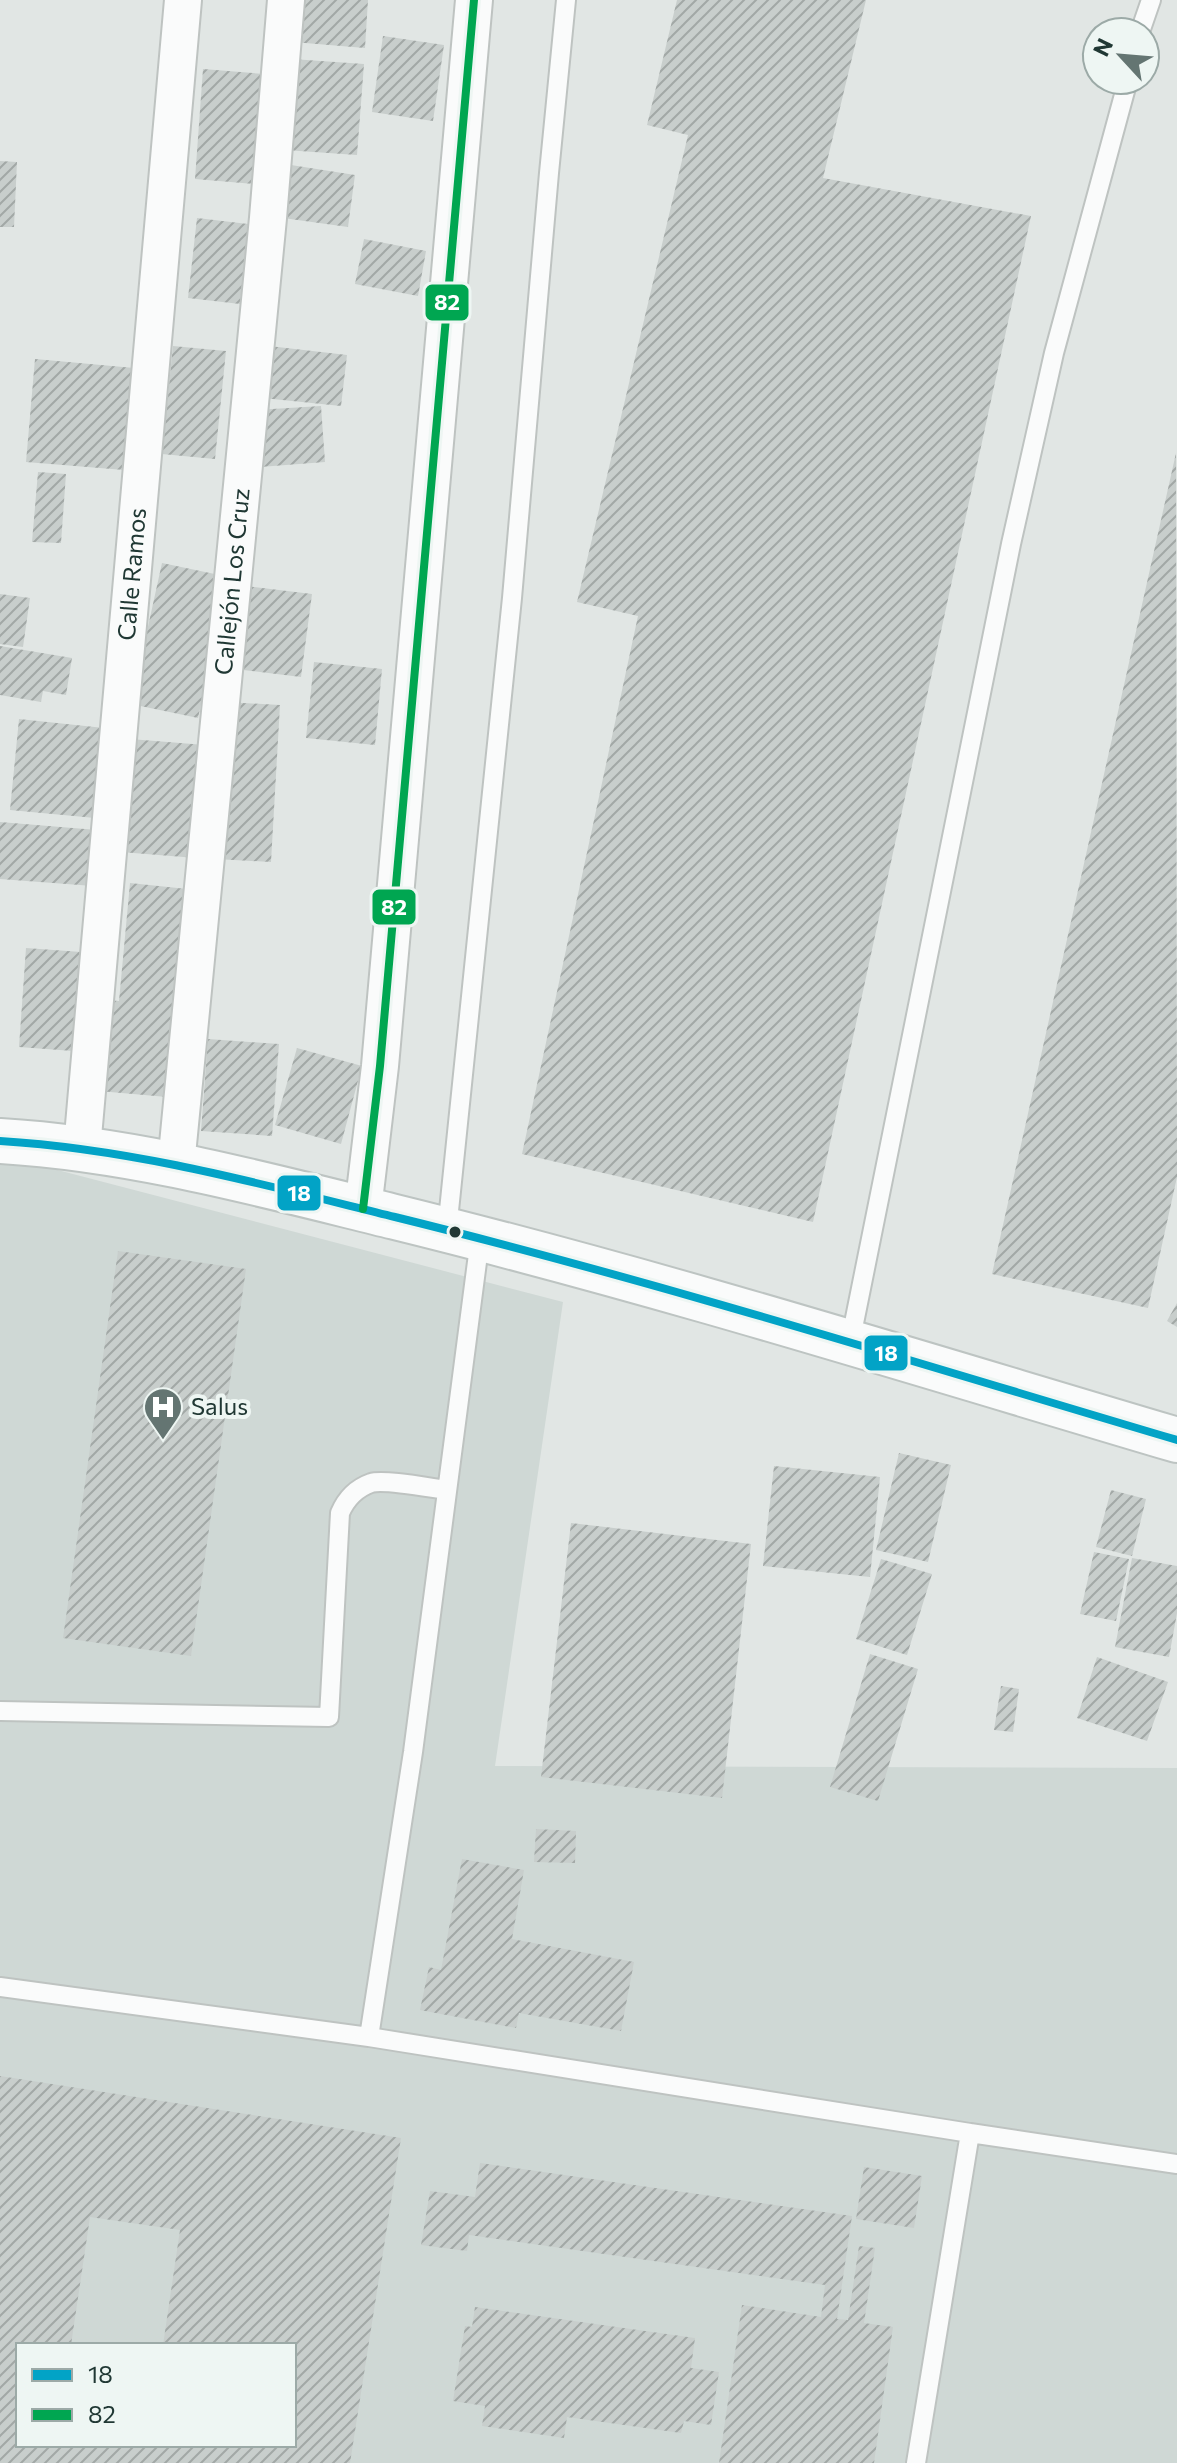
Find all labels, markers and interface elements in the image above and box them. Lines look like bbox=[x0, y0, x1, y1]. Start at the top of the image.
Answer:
north arrow bbox=[1081, 16, 1161, 96]
text: N bbox=[1087, 34, 1118, 60]
line badge: 82 bbox=[424, 283, 470, 322]
text: 82 bbox=[434, 288, 460, 315]
street label: Callejón Los Cruz bbox=[208, 487, 255, 676]
street label: Calle Ramos bbox=[111, 507, 151, 642]
line badge: 82 bbox=[371, 888, 417, 926]
text: 82 bbox=[381, 893, 407, 920]
line badge: 18 bbox=[276, 1174, 322, 1212]
text: 18 bbox=[287, 1179, 311, 1206]
unlabelled marker bbox=[447, 1224, 463, 1240]
line badge: 18 bbox=[863, 1334, 909, 1372]
text: 18 bbox=[874, 1339, 898, 1366]
hospital icon: Salus bbox=[142, 1386, 184, 1441]
place label: Salus bbox=[191, 1391, 248, 1420]
legend bbox=[16, 2343, 296, 2447]
text: 18 bbox=[88, 2359, 113, 2388]
text: 82 bbox=[88, 2399, 116, 2428]

